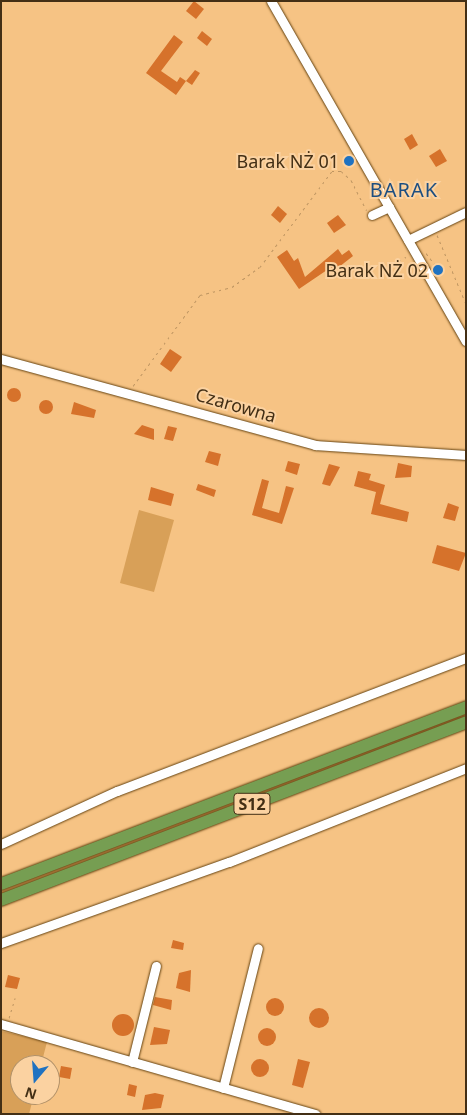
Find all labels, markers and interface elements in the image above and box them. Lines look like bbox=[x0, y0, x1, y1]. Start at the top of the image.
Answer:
place label: Barak NŻ 01 bbox=[236, 150, 339, 172]
marker: Barak NŻ 01 bbox=[343, 155, 355, 167]
district label: BARAK bbox=[369, 177, 439, 201]
place label: Barak NŻ 02 bbox=[325, 259, 428, 281]
marker: Barak NŻ 02 bbox=[432, 264, 444, 276]
street label: Czarowna bbox=[193, 383, 279, 427]
road number: S12 bbox=[233, 791, 271, 818]
north arrow bbox=[10, 1055, 60, 1105]
text: N bbox=[22, 1083, 39, 1105]

